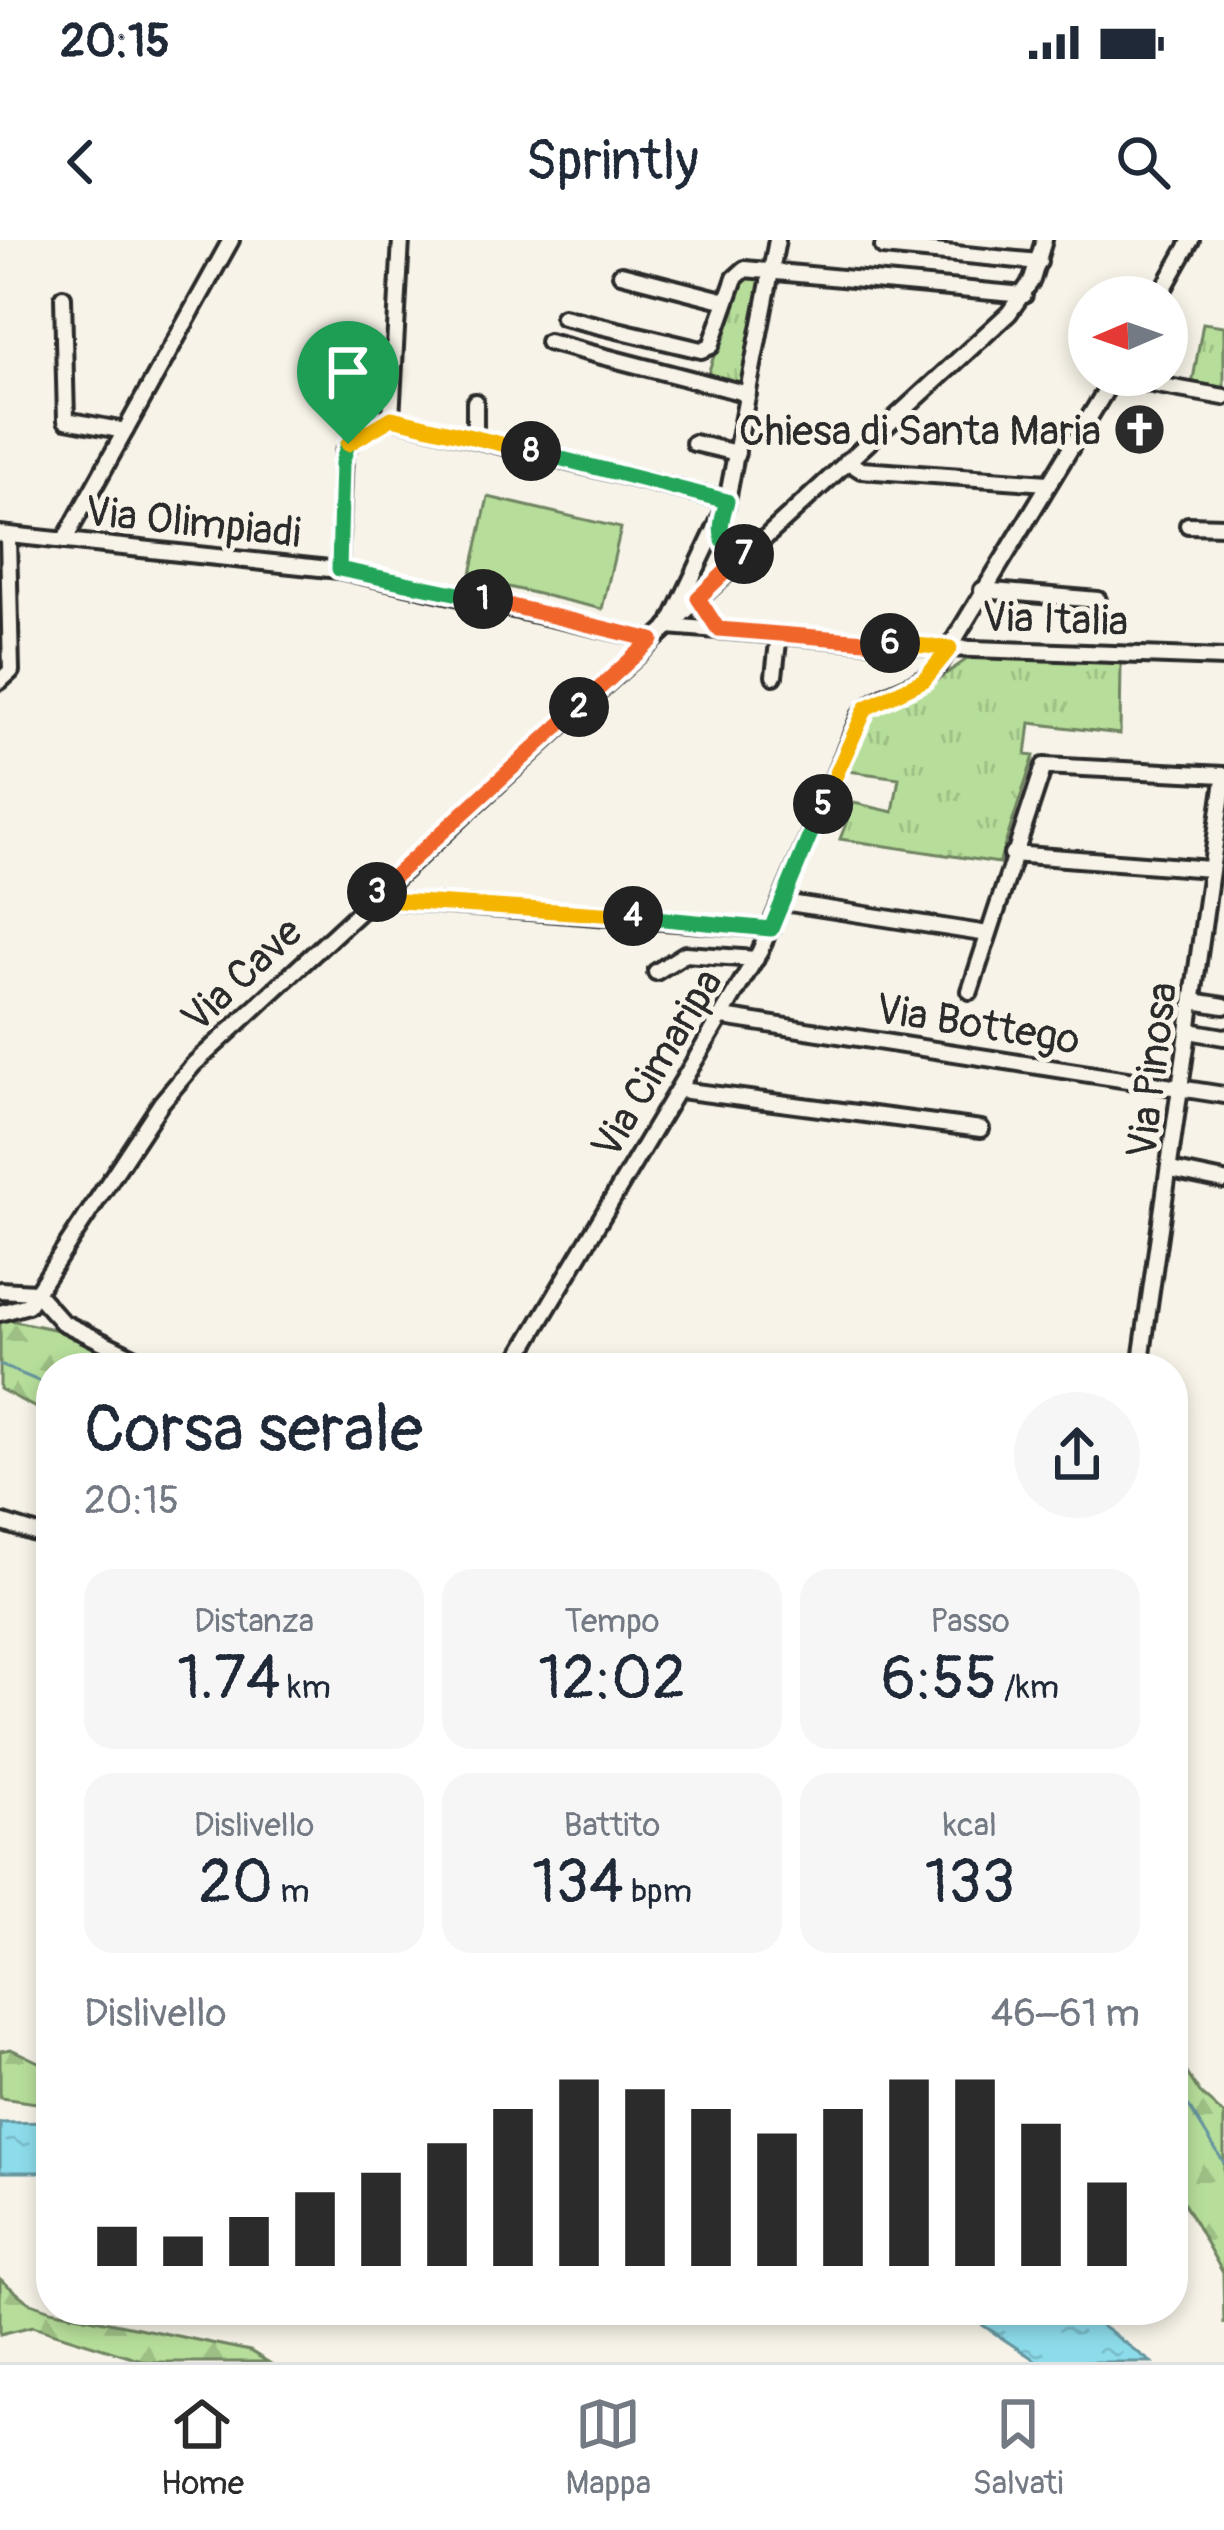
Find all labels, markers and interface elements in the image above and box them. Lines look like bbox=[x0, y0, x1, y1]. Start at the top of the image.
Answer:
text: 20:15 bbox=[60, 14, 170, 70]
text: Sprintly bbox=[525, 128, 699, 196]
icon: back bbox=[48, 129, 114, 195]
icon: search bbox=[1110, 129, 1176, 195]
north arrow bbox=[1068, 276, 1188, 396]
map controls bbox=[1068, 276, 1188, 396]
pin bbox=[297, 321, 399, 444]
icon: arrive bbox=[315, 339, 381, 405]
church icon: Chiesa di Santa Maria bbox=[1112, 402, 1168, 458]
place label: Chiesa di Santa Maria bbox=[739, 406, 1101, 458]
pin: 8 bbox=[501, 421, 561, 481]
text: 8 bbox=[523, 430, 539, 471]
street label: Via Olimpiadi bbox=[82, 486, 303, 560]
pin: 7 bbox=[714, 524, 774, 584]
text: 7 bbox=[735, 533, 753, 574]
pin: 1 bbox=[453, 569, 513, 629]
text: 1 bbox=[477, 578, 489, 619]
street label: Via Italia bbox=[981, 591, 1129, 649]
pin: 6 bbox=[860, 613, 920, 673]
text: 6 bbox=[880, 622, 900, 663]
pin: 2 bbox=[549, 677, 609, 737]
text: 2 bbox=[570, 686, 588, 727]
pin: 5 bbox=[793, 774, 853, 834]
text: 5 bbox=[814, 783, 832, 824]
pin: 3 bbox=[347, 862, 407, 922]
text: 3 bbox=[368, 871, 386, 912]
pin: 4 bbox=[603, 886, 663, 946]
text: 4 bbox=[623, 895, 643, 936]
street label: Via Cave bbox=[171, 906, 314, 1044]
street label: Via Cimaripa bbox=[581, 960, 735, 1168]
street label: Via Pinosa bbox=[1116, 979, 1190, 1161]
street label: Via Bottego bbox=[872, 983, 1083, 1067]
text: Corsa serale bbox=[84, 1389, 423, 1472]
button: share bbox=[1014, 1392, 1140, 1518]
text: 20:15 bbox=[84, 1476, 179, 1525]
text: Distanza bbox=[194, 1601, 314, 1642]
text: Tempo bbox=[565, 1601, 659, 1642]
text: Passo bbox=[930, 1601, 1010, 1642]
text: 1.74 bbox=[177, 1642, 280, 1717]
text: 12:02 bbox=[538, 1642, 686, 1717]
text: 6:55 bbox=[881, 1642, 997, 1717]
text: km bbox=[280, 1667, 331, 1708]
text: /km bbox=[997, 1667, 1059, 1708]
text: Dislivello bbox=[194, 1805, 314, 1846]
text: Battito bbox=[564, 1805, 660, 1846]
text: kcal bbox=[943, 1805, 997, 1846]
text: 20 bbox=[199, 1846, 273, 1921]
text: 134 bbox=[532, 1846, 624, 1921]
text: 133 bbox=[925, 1846, 1015, 1921]
text: m bbox=[273, 1871, 310, 1912]
text: bpm bbox=[624, 1871, 692, 1912]
text: Dislivello bbox=[84, 1989, 227, 2038]
text: 46–61 m bbox=[991, 1989, 1140, 2038]
tab: Home bbox=[161, 2391, 244, 2504]
tab: Mappa bbox=[565, 2391, 651, 2504]
tab: Salvati bbox=[972, 2391, 1063, 2504]

